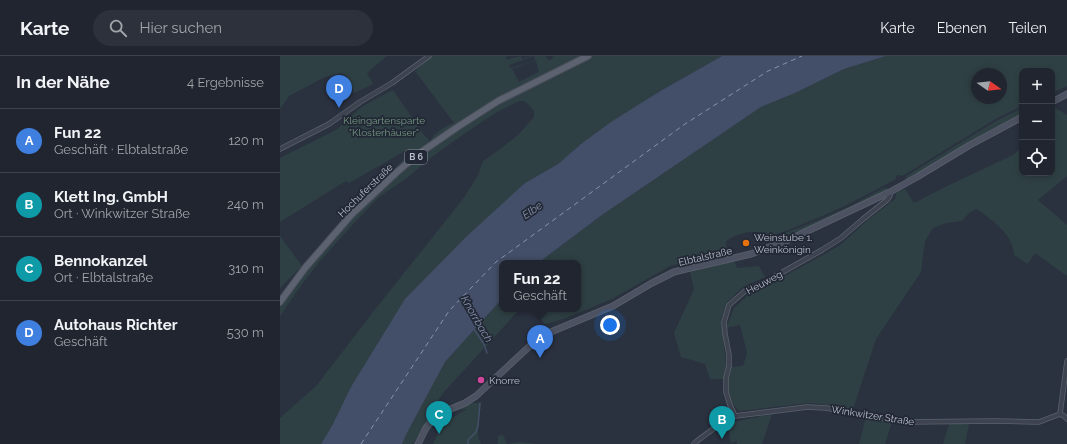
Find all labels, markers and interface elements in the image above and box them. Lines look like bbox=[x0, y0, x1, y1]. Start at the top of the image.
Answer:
search box bbox=[93, 10, 373, 46]
text: Karte bbox=[20, 17, 69, 39]
icon: search bbox=[107, 17, 129, 39]
text: Hier suchen bbox=[139, 19, 222, 37]
text: Karte bbox=[880, 20, 915, 36]
text: Ebenen bbox=[937, 20, 987, 36]
text: Teilen bbox=[1009, 20, 1047, 36]
north arrow bbox=[971, 68, 1007, 104]
map controls bbox=[1019, 68, 1055, 176]
button: + bbox=[1019, 68, 1055, 104]
text: In der Nähe bbox=[16, 72, 110, 92]
text: 4 Ergebnisse bbox=[187, 75, 264, 90]
pin: D bbox=[326, 75, 352, 108]
button: − bbox=[1019, 104, 1055, 140]
park label: Kleingartensparte "Klosterhäuser" bbox=[343, 115, 425, 138]
text: Fun 22 bbox=[54, 124, 101, 142]
text: A bbox=[25, 133, 33, 148]
text: 120 m bbox=[228, 133, 264, 148]
button: locate bbox=[1019, 140, 1055, 176]
text: Geschäft · Elbtalstraße bbox=[54, 142, 188, 157]
road number: B 6 bbox=[405, 150, 427, 164]
street label: Hochuferstraße bbox=[336, 161, 395, 219]
text: Klett Ing. GmbH bbox=[54, 188, 168, 206]
text: B bbox=[25, 197, 33, 212]
text: 240 m bbox=[227, 197, 264, 212]
water label: Elbe bbox=[520, 199, 545, 222]
text: Ort · Winkwitzer Straße bbox=[54, 206, 190, 221]
place label: Weinstube 1. Weinkönigin bbox=[754, 232, 813, 255]
marker: Weinstube 1. Weinkönigin bbox=[741, 238, 751, 248]
street label: Elbtalstraße bbox=[677, 245, 733, 268]
text: Bennokanzel bbox=[54, 252, 147, 270]
popup bbox=[499, 260, 581, 312]
text: C bbox=[25, 261, 33, 276]
text: 310 m bbox=[228, 261, 264, 276]
street label: Heuweg bbox=[744, 268, 784, 296]
text: Ort · Elbtalstraße bbox=[54, 270, 153, 285]
text: Fun 22 bbox=[513, 270, 560, 288]
text: Geschäft bbox=[513, 288, 567, 303]
water label: Knorrbach bbox=[458, 294, 495, 345]
your location bbox=[600, 315, 620, 335]
text: Autohaus Richter bbox=[54, 316, 178, 334]
text: D bbox=[24, 325, 34, 340]
text: 530 m bbox=[227, 325, 264, 340]
pin: A bbox=[527, 325, 553, 358]
text: Geschäft bbox=[54, 334, 108, 349]
marker: Knorre bbox=[476, 375, 486, 385]
place label: Knorre bbox=[489, 375, 520, 386]
pin: C bbox=[426, 401, 452, 434]
street label: Winkwitzer Straße bbox=[831, 404, 915, 427]
pin: B bbox=[709, 406, 735, 439]

